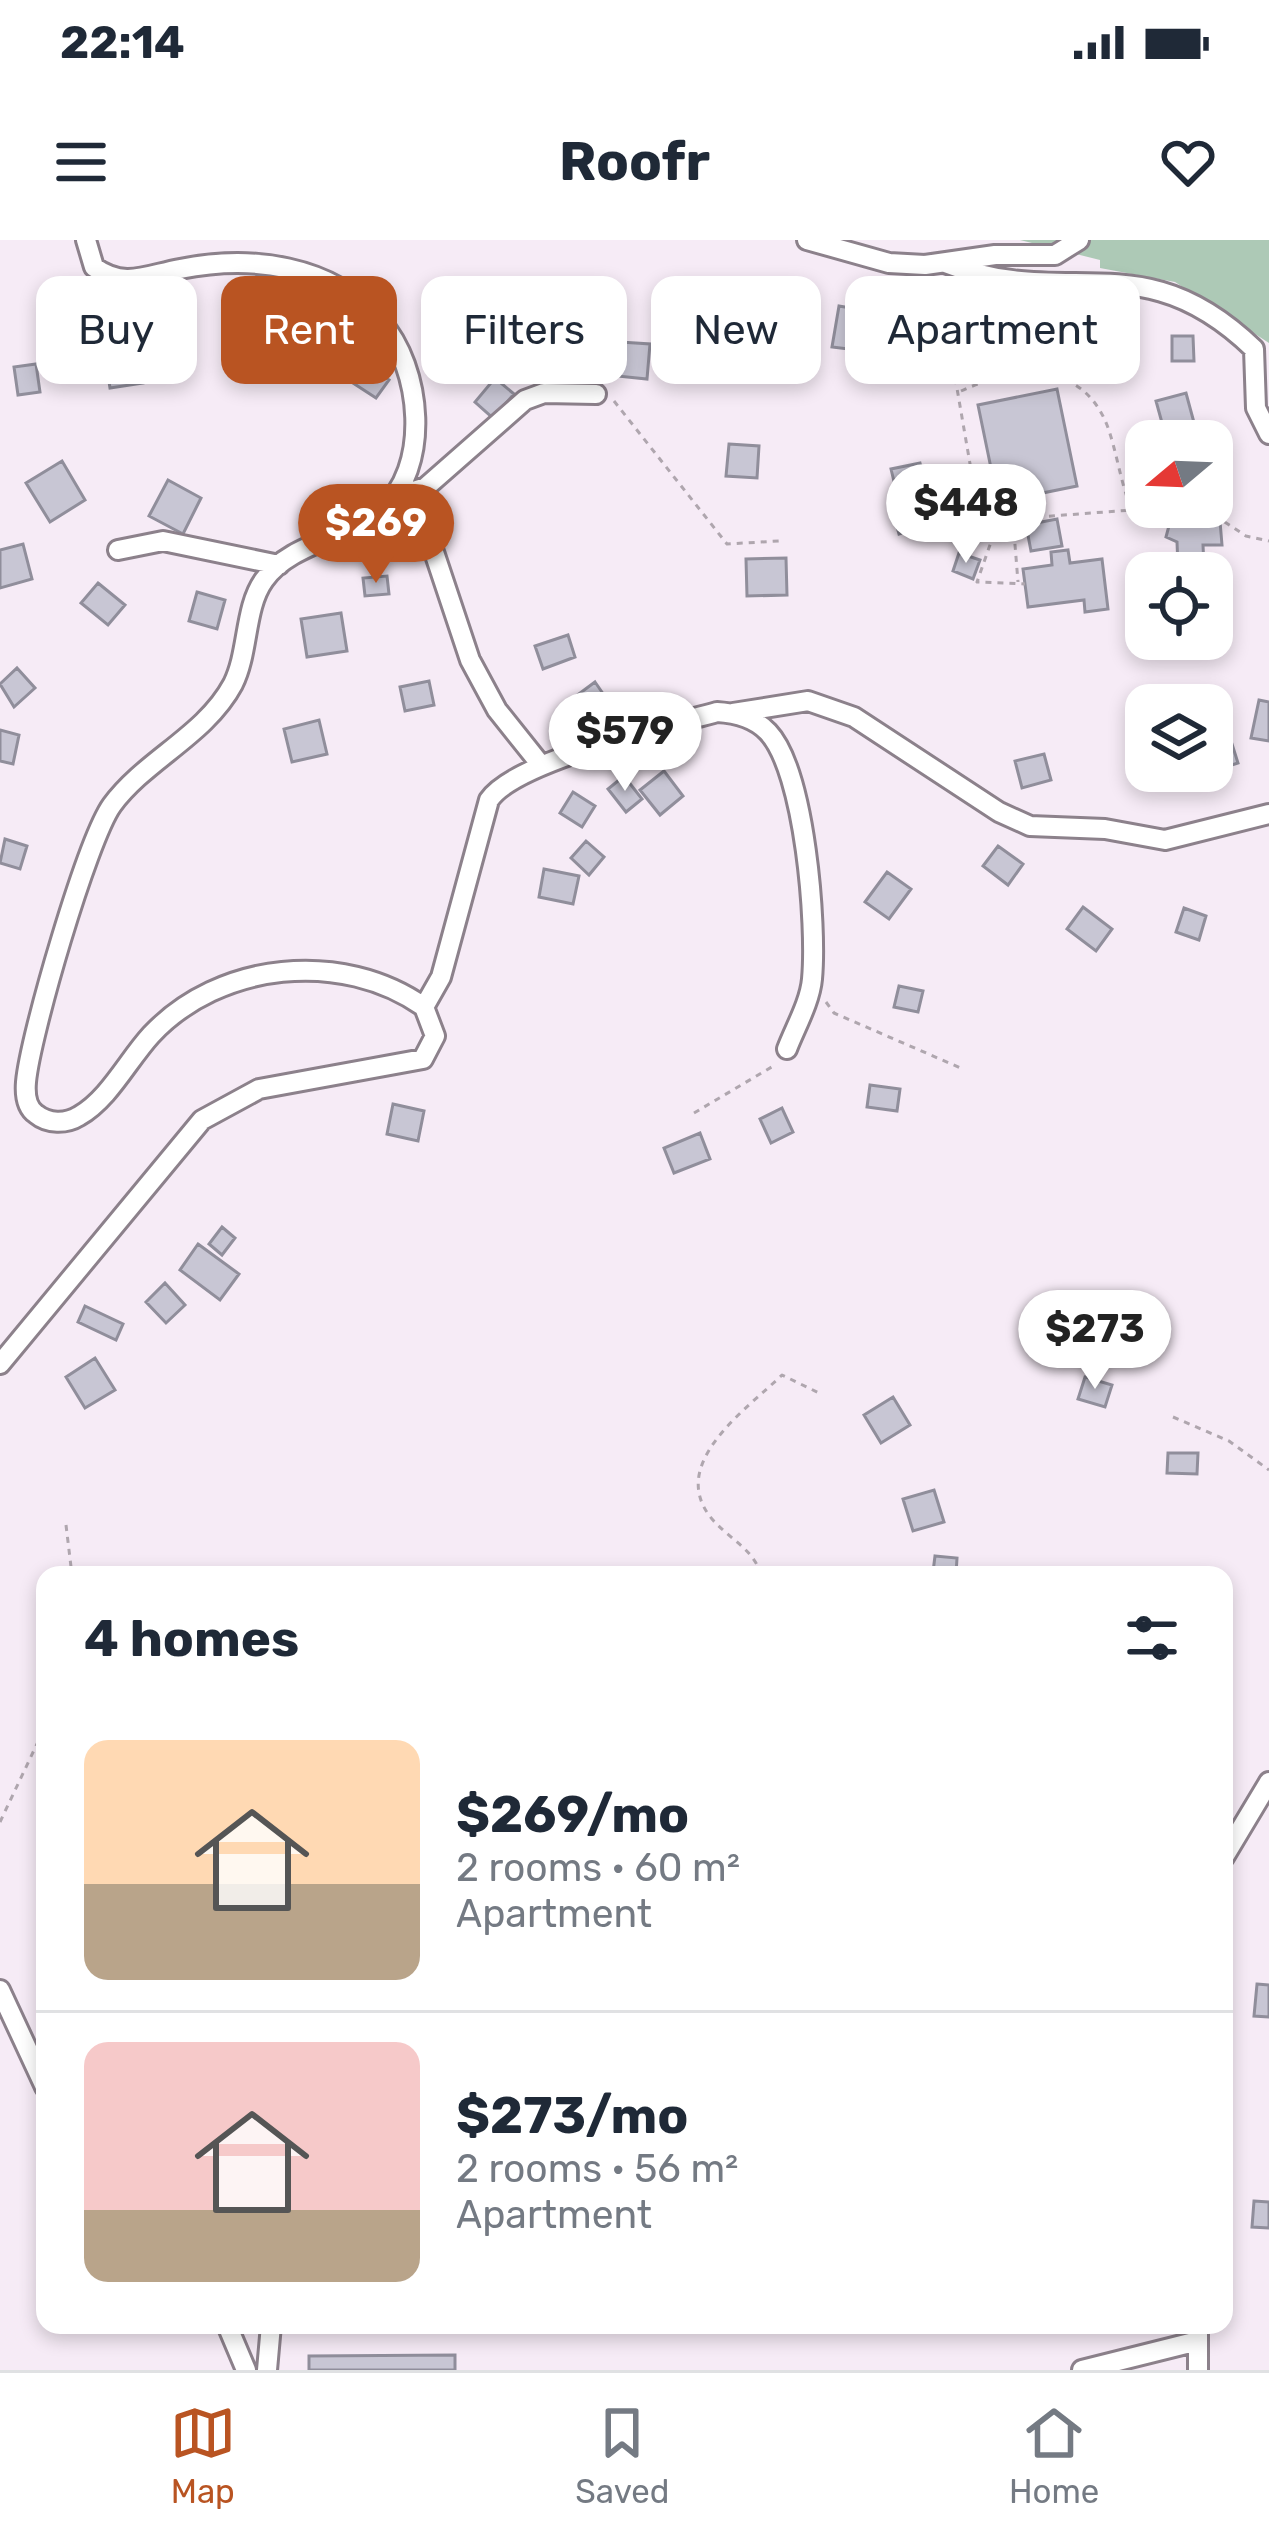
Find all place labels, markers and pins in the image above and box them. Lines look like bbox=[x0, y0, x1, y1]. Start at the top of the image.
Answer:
pin: $448 bbox=[895, 464, 1037, 566]
pin: $269 bbox=[305, 484, 447, 586]
pin: $579 bbox=[554, 692, 696, 794]
pin: $273 bbox=[1024, 1290, 1166, 1392]

